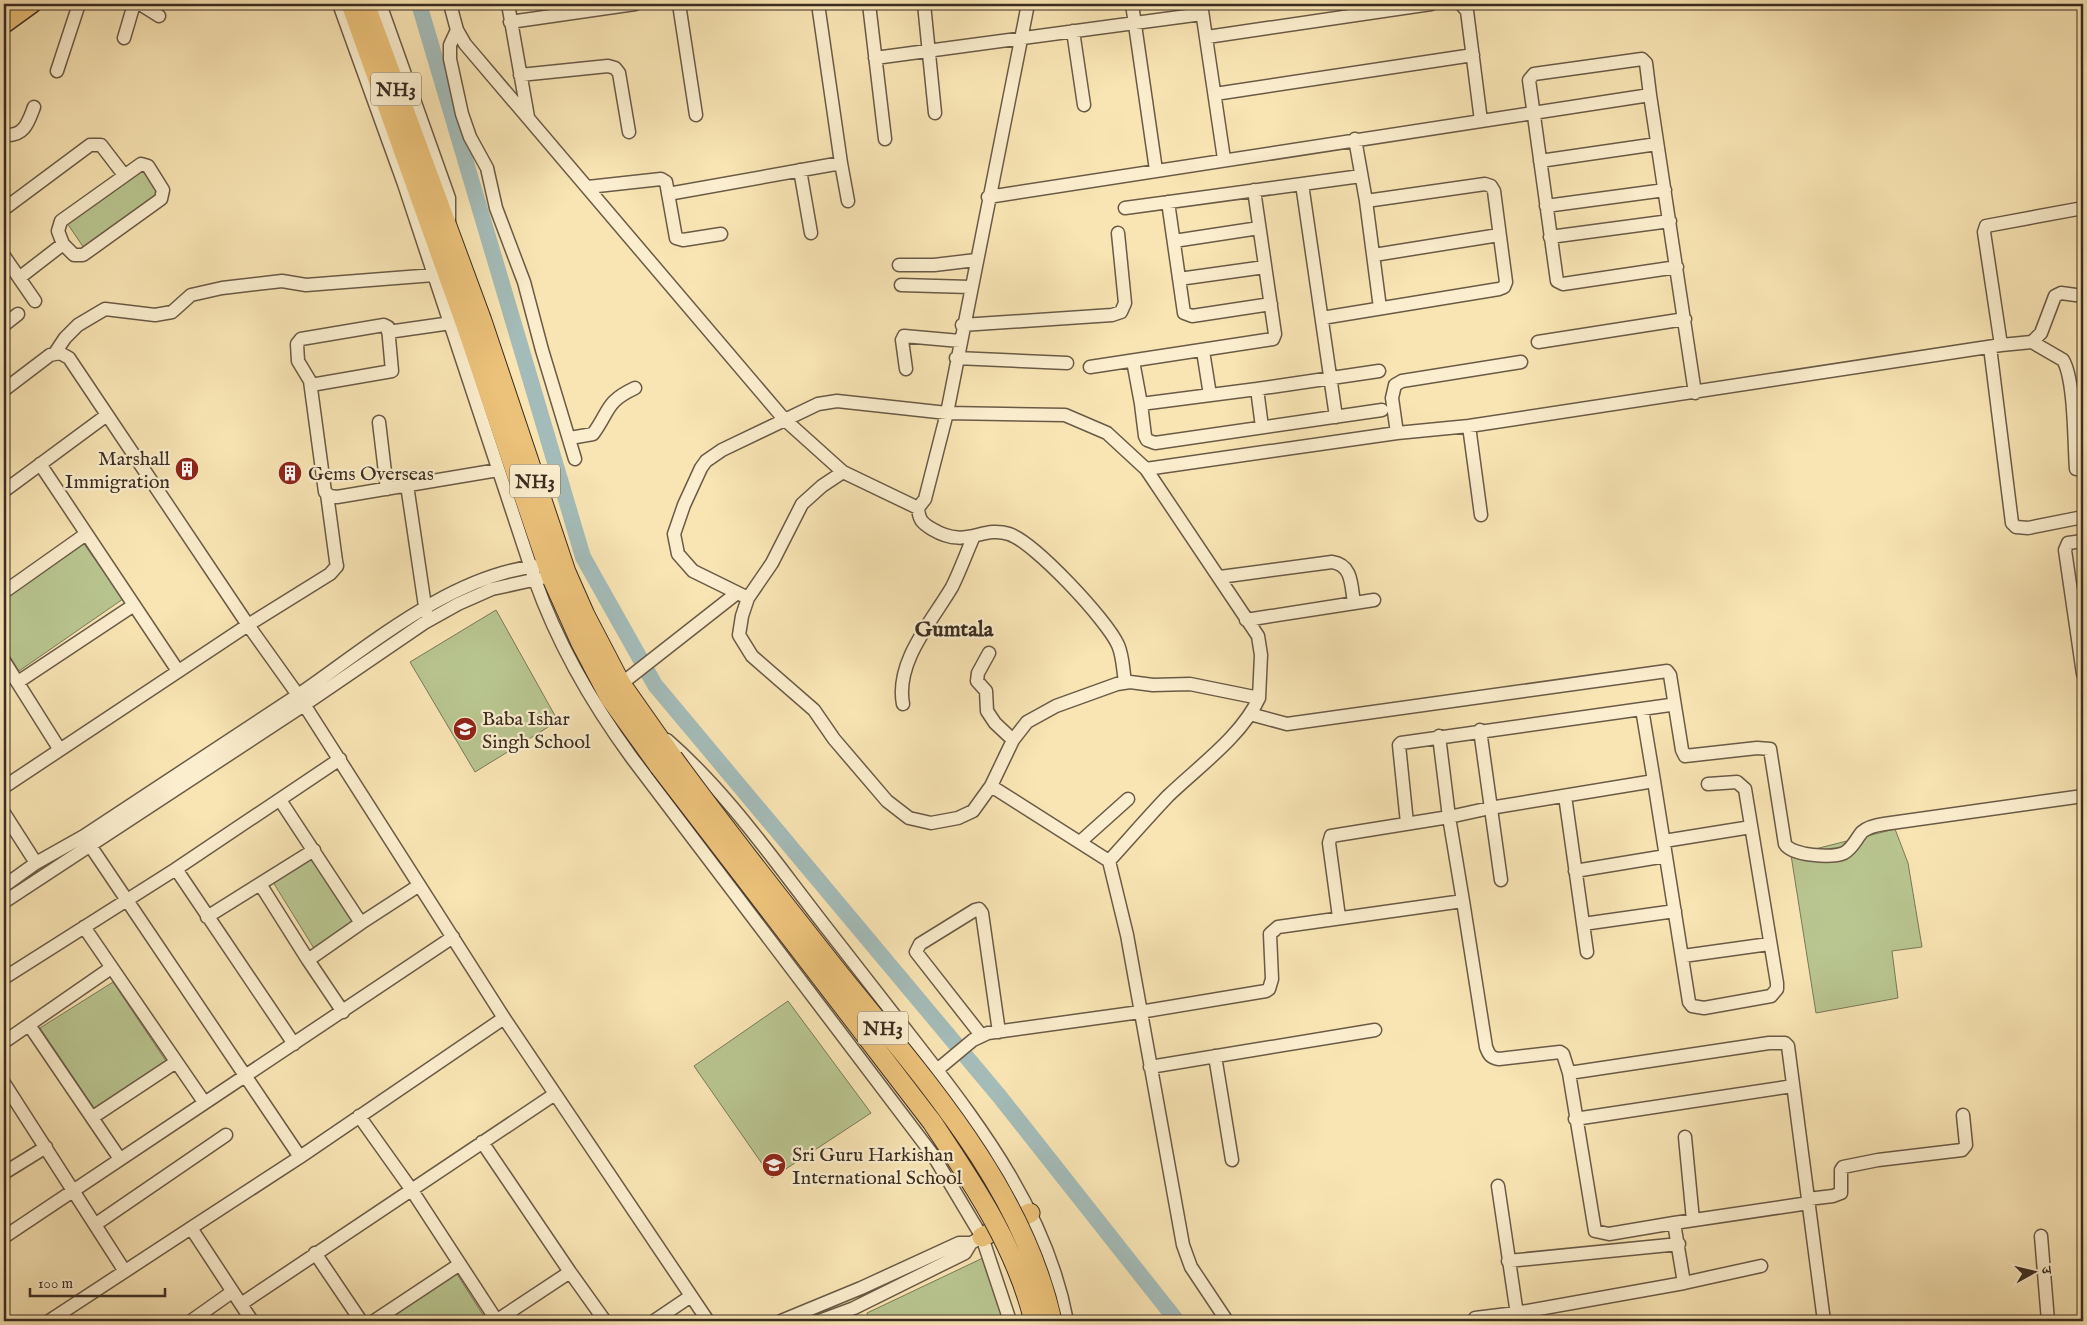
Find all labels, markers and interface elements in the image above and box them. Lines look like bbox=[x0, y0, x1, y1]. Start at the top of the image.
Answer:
road number: NH3 bbox=[371, 72, 421, 106]
place label: Marshall Immigration bbox=[65, 447, 171, 495]
building icon: Marshall Immigration bbox=[174, 456, 200, 482]
building icon: Gems Overseas bbox=[277, 460, 303, 486]
place label: Gems Overseas bbox=[308, 462, 434, 487]
road number: NH3 bbox=[510, 464, 560, 498]
district label: Gumtala bbox=[915, 616, 994, 644]
place label: Baba Ishar Singh School bbox=[482, 707, 591, 755]
school or university icon: Baba Ishar Singh School bbox=[452, 716, 478, 742]
road number: NH3 bbox=[858, 1011, 908, 1044]
place label: Sri Guru Harkishan International School bbox=[792, 1143, 963, 1191]
school or university icon: Sri Guru Harkishan International School bbox=[761, 1152, 787, 1178]
north arrow bbox=[2010, 1248, 2060, 1298]
scale bar bbox=[30, 1265, 165, 1297]
text: उ bbox=[2036, 1265, 2055, 1276]
text: 100 m bbox=[38, 1274, 74, 1293]

